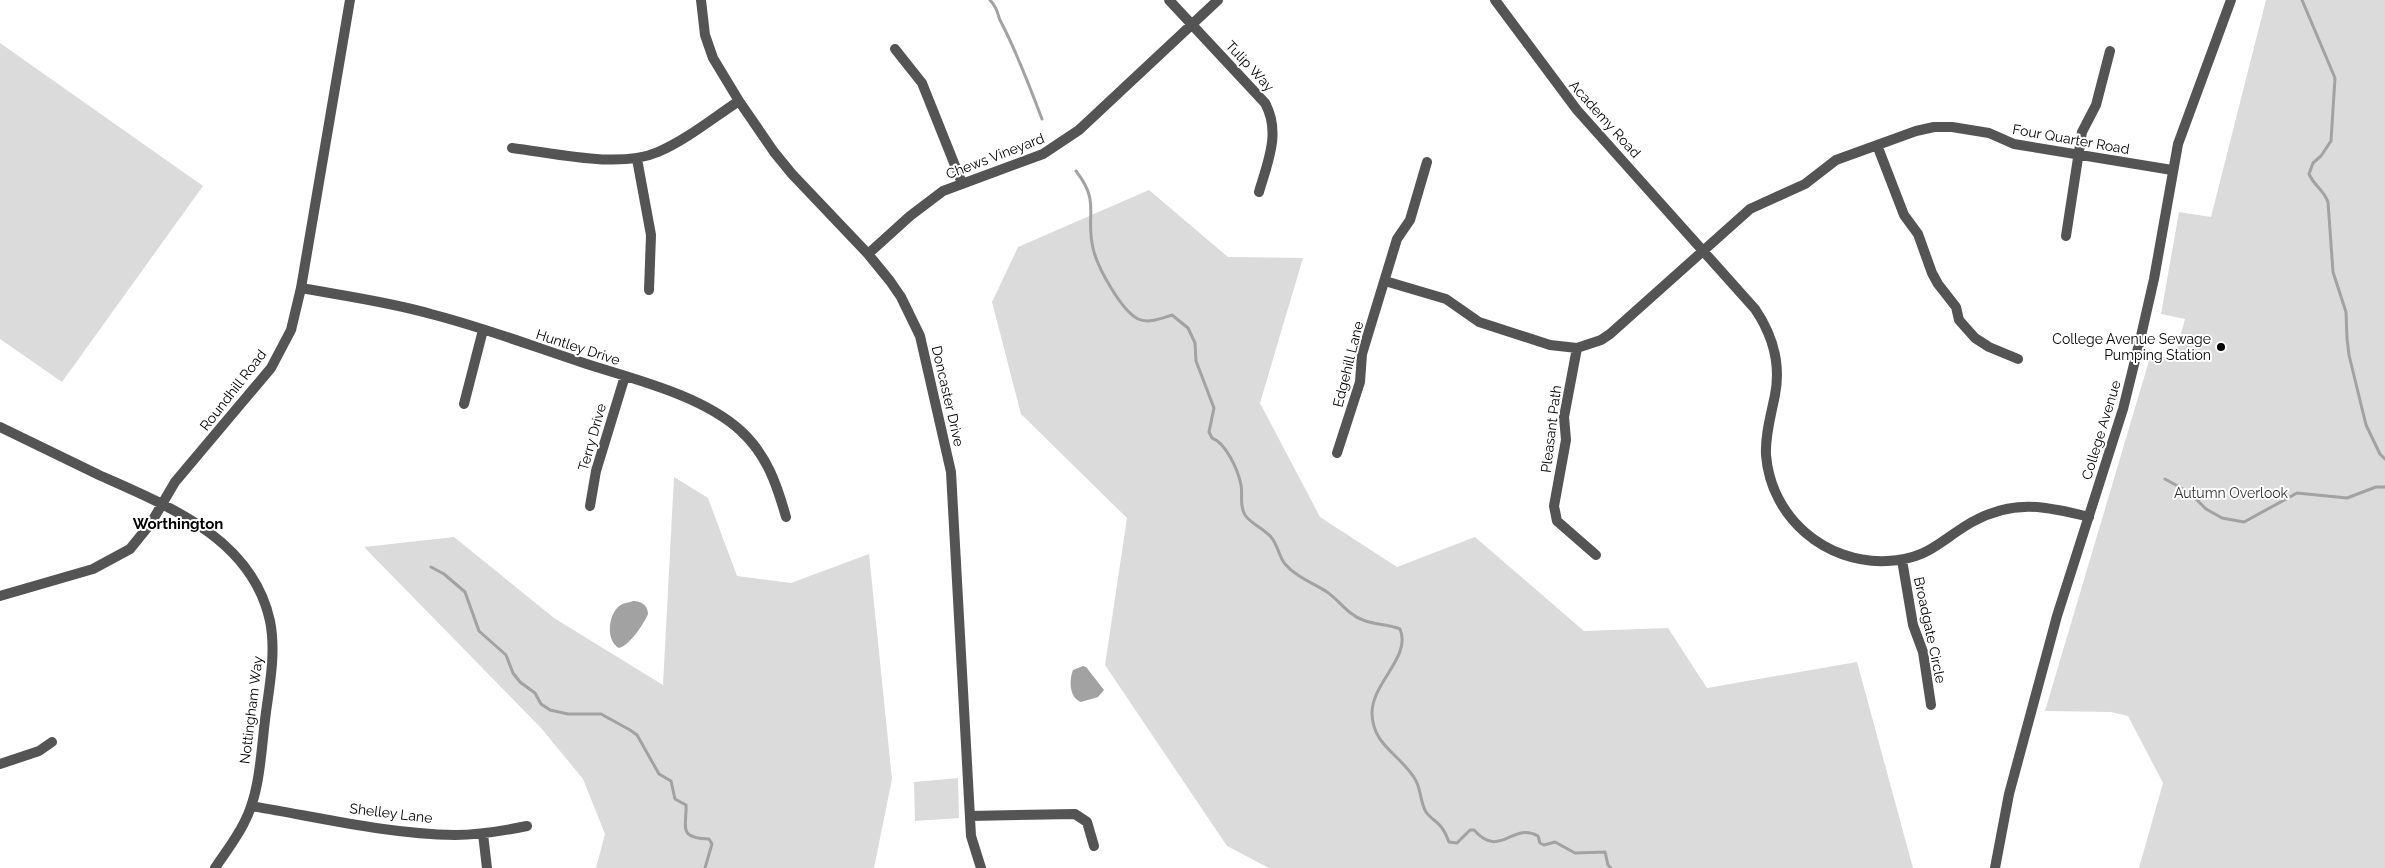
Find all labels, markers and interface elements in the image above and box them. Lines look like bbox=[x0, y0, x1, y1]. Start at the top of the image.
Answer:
street label: Tulip Way bbox=[1223, 37, 1278, 95]
street label: Academy Road bbox=[1566, 77, 1644, 161]
street label: Four Quarter Road bbox=[2011, 121, 2131, 157]
street label: Chews Vineyard bbox=[944, 130, 1046, 182]
street label: Edgehill Lane bbox=[1330, 319, 1366, 409]
street label: Huntley Drive bbox=[534, 326, 622, 368]
place label: College Avenue Sewage Pumping Station bbox=[2052, 331, 2211, 363]
marker: College Avenue Sewage Pumping Station bbox=[2215, 341, 2227, 353]
street label: Doncaster Drive bbox=[929, 344, 967, 448]
street label: Roundhill Road bbox=[197, 346, 269, 434]
street label: College Avenue bbox=[2078, 378, 2124, 482]
street label: Pleasant Path bbox=[1538, 384, 1564, 474]
street label: Terry Drive bbox=[575, 402, 609, 472]
park label: Autumn Overlook bbox=[2174, 485, 2289, 501]
district label: Worthington bbox=[133, 515, 223, 533]
street label: Broadgate Circle bbox=[1911, 575, 1949, 685]
street label: Nottingham Way bbox=[236, 655, 266, 765]
street label: Shelley Lane bbox=[349, 800, 433, 826]

